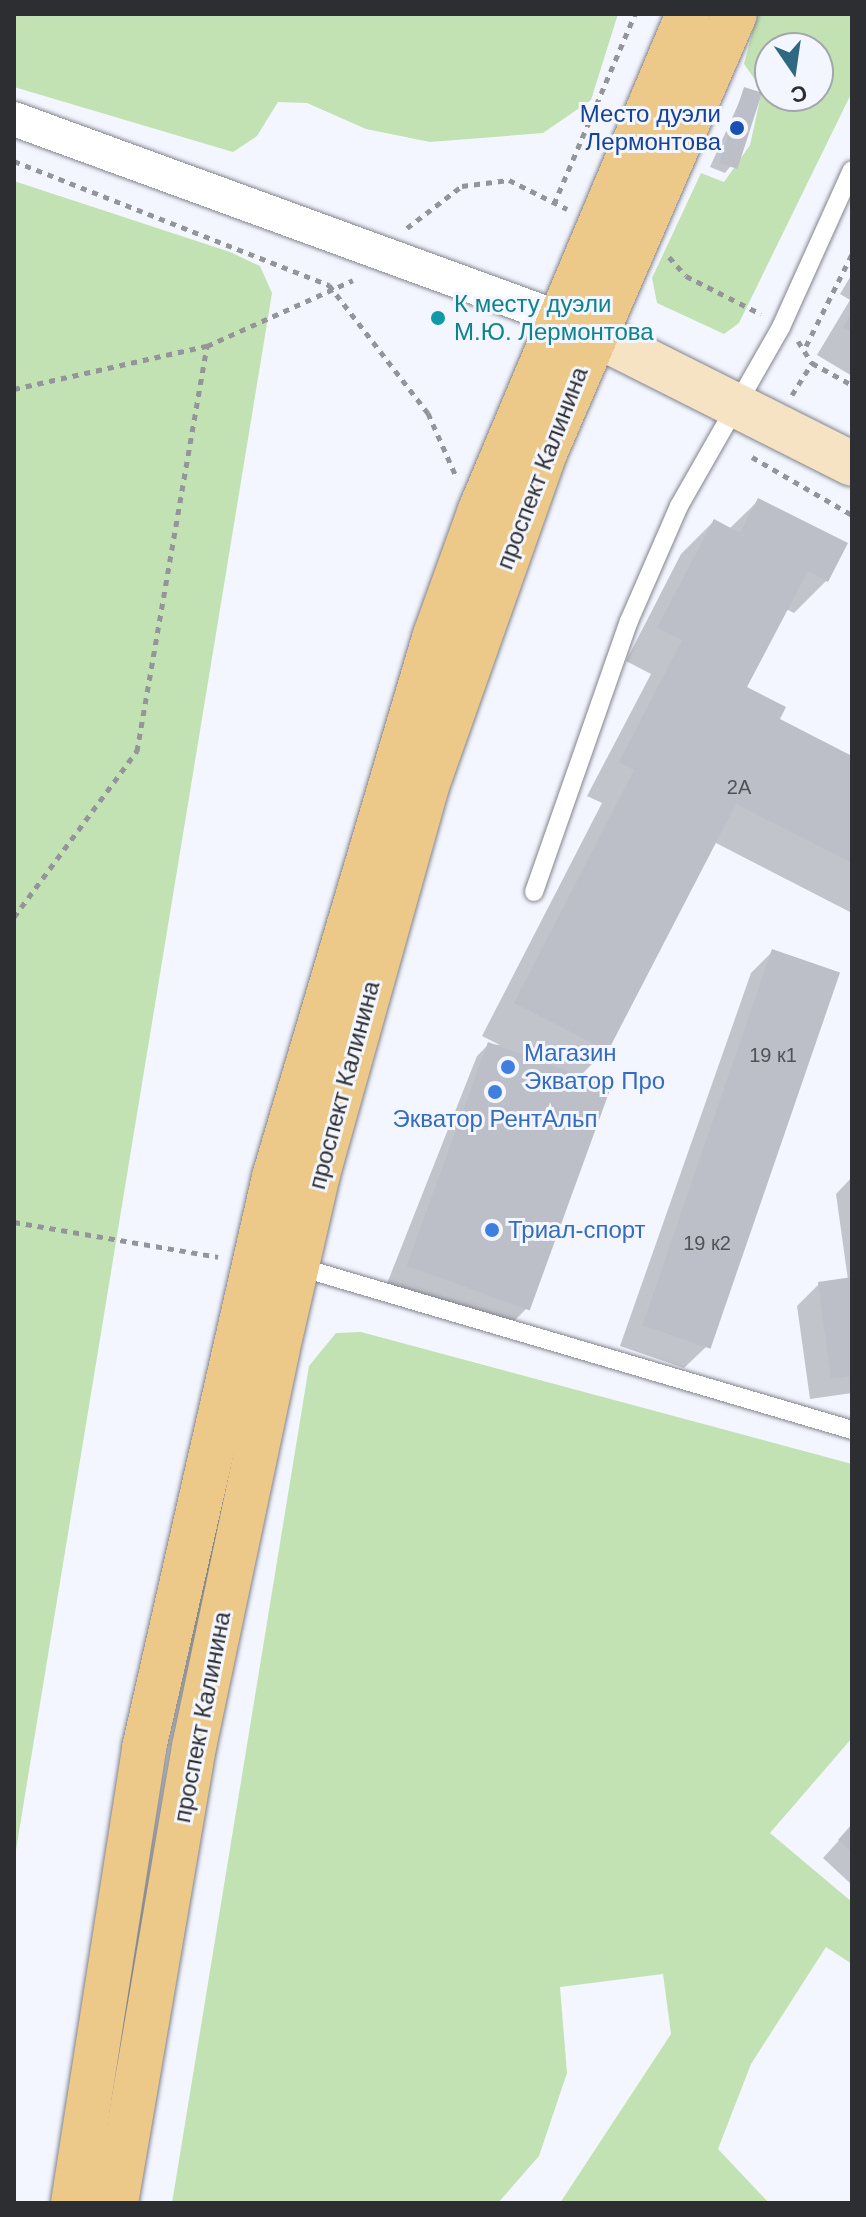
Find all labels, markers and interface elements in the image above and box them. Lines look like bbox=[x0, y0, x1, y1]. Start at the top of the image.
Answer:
north arrow bbox=[754, 32, 834, 112]
text: С bbox=[789, 80, 810, 108]
place label: Место дуэли Лермонтова bbox=[580, 100, 721, 156]
marker: Место дуэли Лермонтова bbox=[728, 119, 746, 137]
place label: К месту дуэли М.Ю. Лермонтова bbox=[454, 290, 654, 346]
marker: К месту дуэли М.Ю. Лермонтова bbox=[429, 309, 447, 327]
street label: проспект Калинина bbox=[490, 363, 594, 573]
house number: 2А bbox=[727, 775, 751, 799]
street label: проспект Калинина bbox=[302, 978, 386, 1192]
place label: Магазин Экватор Про bbox=[524, 1039, 665, 1095]
house number: 19 к1 bbox=[749, 1043, 797, 1067]
marker: Магазин Экватор Про bbox=[499, 1058, 517, 1076]
marker: Экватор РентАльп bbox=[486, 1083, 504, 1101]
place label: Экватор РентАльп bbox=[392, 1105, 598, 1133]
place label: Триал-спорт bbox=[508, 1216, 646, 1244]
marker: Триал-спорт bbox=[483, 1221, 501, 1239]
house number: 19 к2 bbox=[683, 1231, 731, 1255]
street label: проспект Калинина bbox=[167, 1609, 237, 1825]

